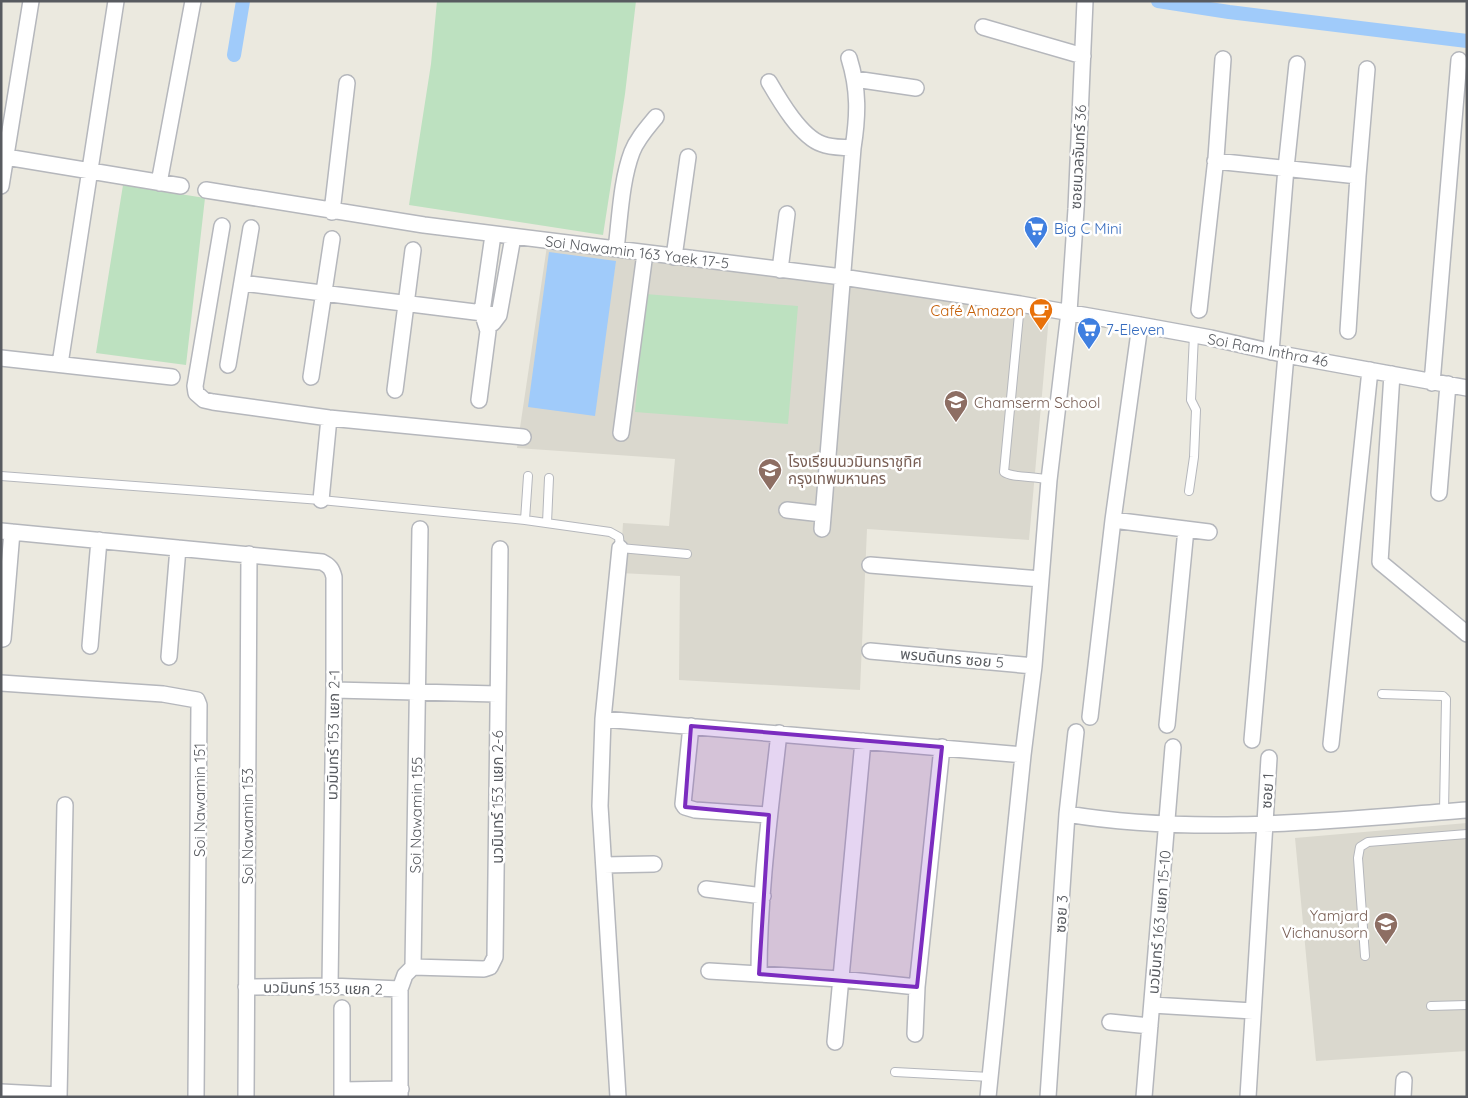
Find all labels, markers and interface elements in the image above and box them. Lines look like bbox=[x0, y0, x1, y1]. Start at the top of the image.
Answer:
street label: ซอยนวลจันทร์ 36 bbox=[1066, 104, 1090, 210]
supermarket icon: Big C Mini bbox=[1023, 215, 1049, 249]
place label: Big C Mini bbox=[1054, 219, 1122, 238]
street label: Soi Nawamin 163 Yaek 17-5 bbox=[544, 231, 730, 273]
cafe icon: Café Amazon bbox=[1028, 297, 1054, 331]
place label: Café Amazon bbox=[930, 301, 1024, 320]
supermarket icon: 7-Eleven bbox=[1076, 316, 1102, 350]
place label: 7-Eleven bbox=[1106, 320, 1165, 339]
street label: Soi Ram Inthra 46 bbox=[1206, 329, 1330, 371]
school or university icon: Chamserm School bbox=[943, 389, 969, 423]
place label: Chamserm School bbox=[974, 393, 1100, 412]
place label: โรงเรียนนวมินทราชูทิศ กรุงเทพมหานคร bbox=[788, 452, 922, 488]
school or university icon: โรงเรียนนวมินทราชูทิศ กรุงเทพมหานคร bbox=[757, 457, 783, 491]
street label: พรบดินทร ซอย 5 bbox=[899, 644, 1005, 672]
street label: นวมินทร์ 153 แยก 2-1 bbox=[322, 670, 344, 800]
street label: นวมินทร์ 153 แยก 2-6 bbox=[488, 730, 507, 864]
street label: Soi Nawamin 151 bbox=[190, 743, 209, 857]
street label: Soi Nawamin 155 bbox=[405, 756, 427, 874]
street label: Soi Nawamin 153 bbox=[238, 768, 257, 884]
street label: ซอย 1 bbox=[1256, 773, 1278, 809]
street label: นวมินทร์ 163 แยก 15-10 bbox=[1143, 849, 1175, 995]
street label: ซอย 3 bbox=[1050, 894, 1072, 934]
place label: Yamjard Vichanusorn bbox=[1282, 906, 1368, 942]
school or university icon: Yamjard Vichanusorn bbox=[1373, 911, 1399, 945]
street label: นวมินทร์ 153 แยก 2 bbox=[263, 977, 383, 999]

